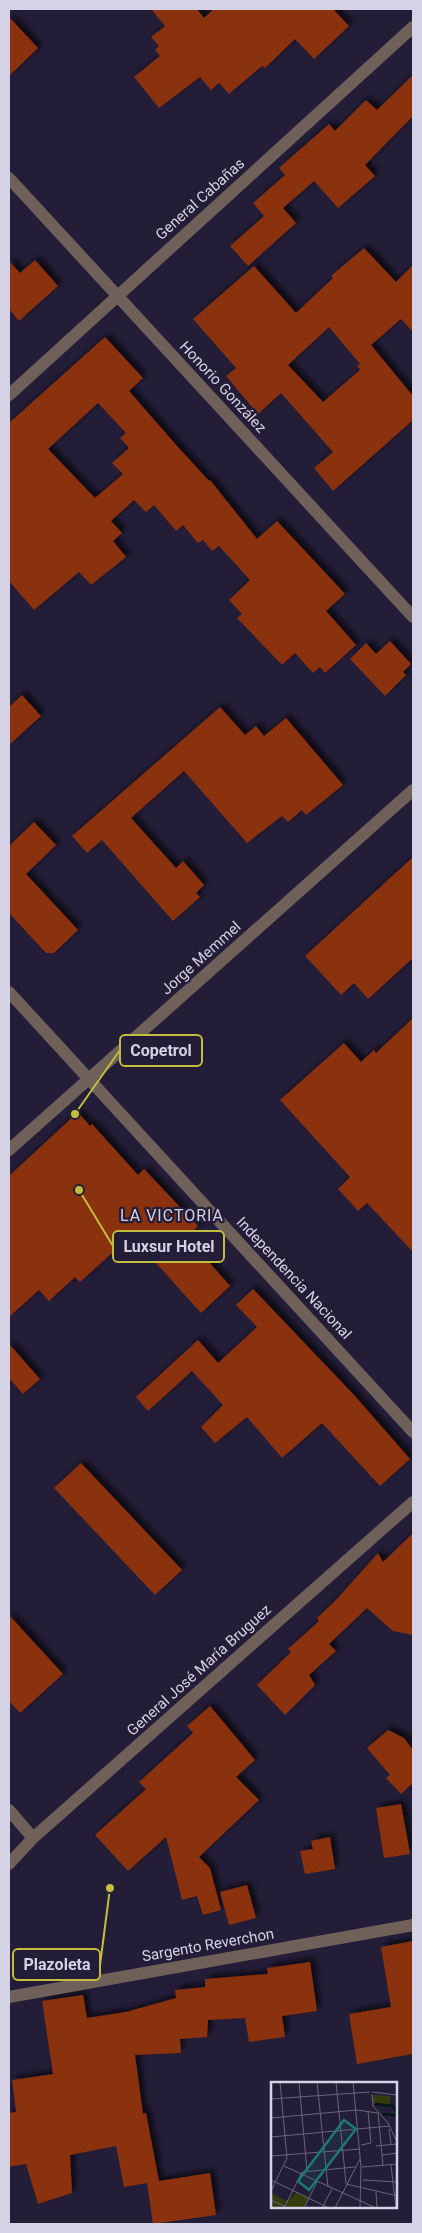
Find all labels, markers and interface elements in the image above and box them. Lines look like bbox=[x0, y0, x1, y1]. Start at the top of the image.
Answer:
street label: General Cabañas bbox=[152, 154, 248, 244]
street label: Honorio González bbox=[176, 337, 270, 437]
street label: Jorge Memmel bbox=[158, 918, 244, 998]
callout: Copetrol bbox=[120, 1035, 202, 1066]
text: Copetrol bbox=[130, 1041, 192, 1060]
district label: LA VICTORIA bbox=[120, 1206, 224, 1225]
street label: Independencia Nacional bbox=[233, 1213, 355, 1343]
callout: Luxsur Hotel bbox=[113, 1231, 224, 1262]
text: Luxsur Hotel bbox=[123, 1237, 215, 1256]
street label: General José María Bruguez bbox=[123, 1601, 275, 1739]
street label: Sargento Reverchon bbox=[141, 1925, 275, 1965]
callout: Plazoleta bbox=[13, 1949, 100, 1980]
text: Plazoleta bbox=[23, 1955, 91, 1974]
inset map bbox=[271, 2082, 397, 2208]

